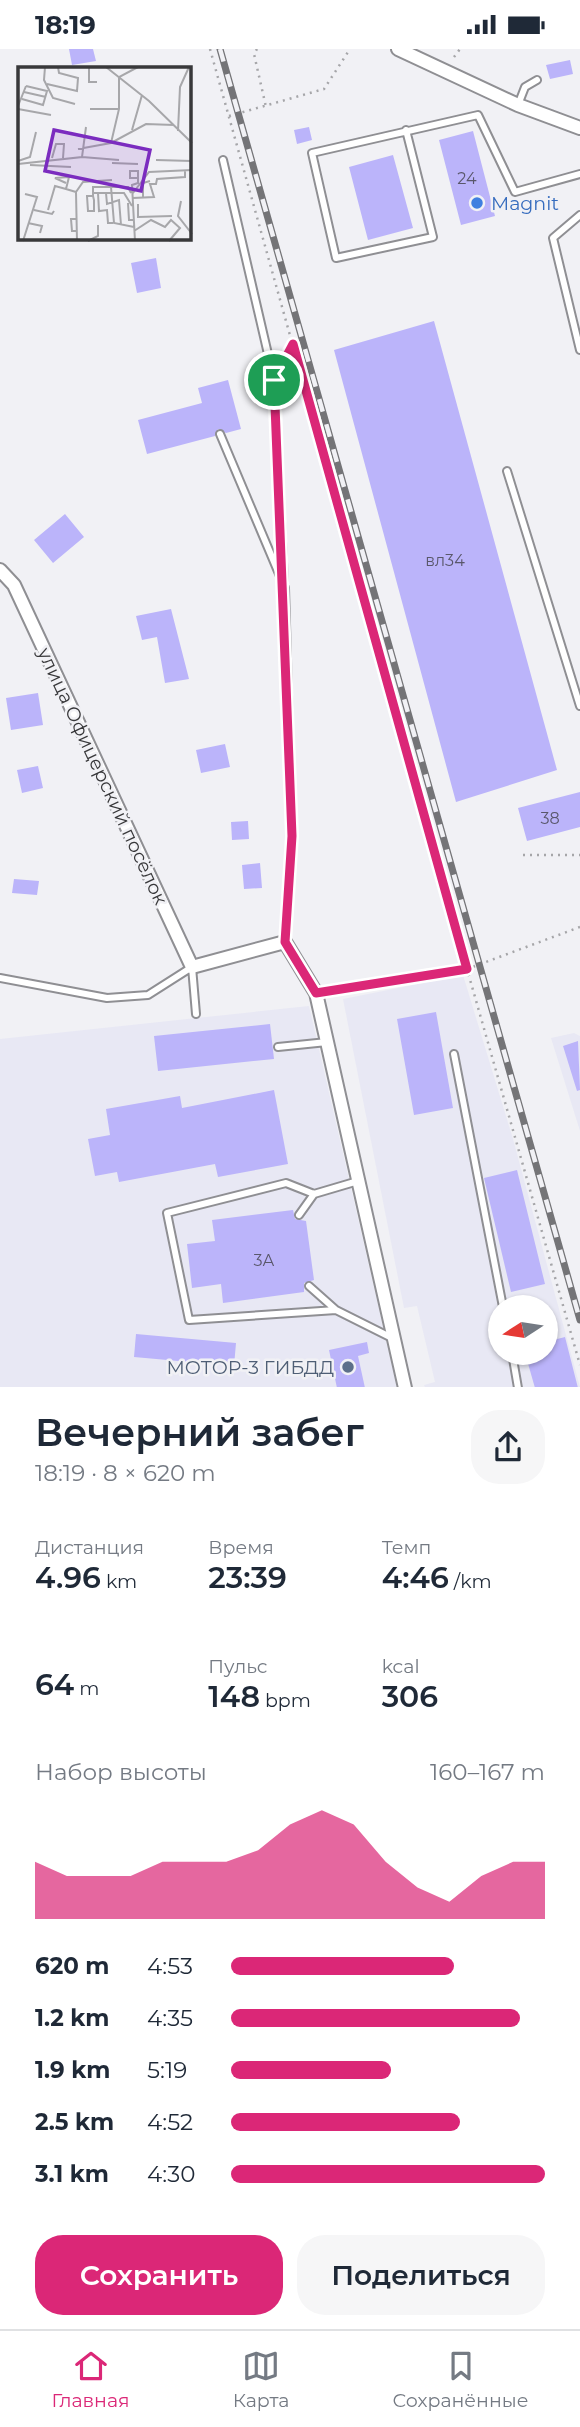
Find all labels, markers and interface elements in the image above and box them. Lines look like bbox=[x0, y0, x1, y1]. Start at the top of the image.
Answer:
text: 18:19 bbox=[35, 9, 96, 41]
inset map bbox=[18, 67, 191, 240]
house number: 24 bbox=[457, 169, 477, 188]
place label: Magnit bbox=[491, 192, 559, 215]
marker: Magnit bbox=[469, 195, 485, 211]
pin bbox=[244, 350, 304, 410]
icon: arrive bbox=[255, 361, 293, 399]
house number: вл34 bbox=[425, 551, 465, 570]
street label: улица Офицерский посёлок bbox=[32, 643, 172, 908]
house number: 38 bbox=[540, 809, 560, 828]
house number: 3А bbox=[254, 1251, 275, 1270]
north arrow bbox=[488, 1295, 558, 1365]
map controls bbox=[488, 1295, 558, 1365]
place label: МОТОР-3 ГИБДД bbox=[166, 1356, 334, 1379]
marker: МОТОР-3 ГИБДД bbox=[340, 1359, 356, 1375]
text: Вечерний забег bbox=[35, 1409, 364, 1456]
button: share bbox=[471, 1410, 545, 1484]
text: 18:19 · 8 × 620 m bbox=[35, 1459, 216, 1487]
text: Дистанция bbox=[35, 1536, 144, 1559]
text: Время bbox=[208, 1536, 274, 1559]
text: Темп bbox=[382, 1536, 431, 1559]
text: 4.96 bbox=[35, 1559, 101, 1596]
text: 23:39 bbox=[208, 1559, 287, 1596]
text: 4:46 bbox=[382, 1559, 449, 1596]
text: km bbox=[101, 1570, 137, 1593]
text: /km bbox=[449, 1570, 492, 1593]
text: Пульс bbox=[208, 1655, 268, 1678]
text: kcal bbox=[382, 1655, 420, 1678]
text: 64 bbox=[35, 1666, 74, 1703]
text: m bbox=[74, 1677, 99, 1700]
text: 148 bbox=[208, 1678, 260, 1715]
text: 306 bbox=[382, 1678, 438, 1715]
text: bpm bbox=[260, 1689, 311, 1712]
text: Набор высоты bbox=[35, 1758, 207, 1786]
text: 160–167 m bbox=[430, 1758, 545, 1786]
text: 620 m bbox=[35, 1952, 109, 1980]
text: 4:53 bbox=[147, 1952, 193, 1980]
text: 1.2 km bbox=[35, 2004, 109, 2032]
text: 4:35 bbox=[147, 2004, 193, 2032]
text: 1.9 km bbox=[35, 2056, 110, 2084]
text: 5:19 bbox=[147, 2056, 187, 2084]
text: 2.5 km bbox=[35, 2108, 114, 2136]
text: 4:52 bbox=[147, 2108, 193, 2136]
text: 3.1 km bbox=[35, 2160, 109, 2188]
text: 4:30 bbox=[147, 2160, 195, 2188]
button: Сохранить bbox=[35, 2235, 283, 2315]
button: Поделиться bbox=[297, 2235, 545, 2315]
tab: Главная bbox=[52, 2347, 130, 2412]
tab: Карта bbox=[233, 2347, 289, 2412]
tab: Сохранённые bbox=[393, 2347, 528, 2412]

